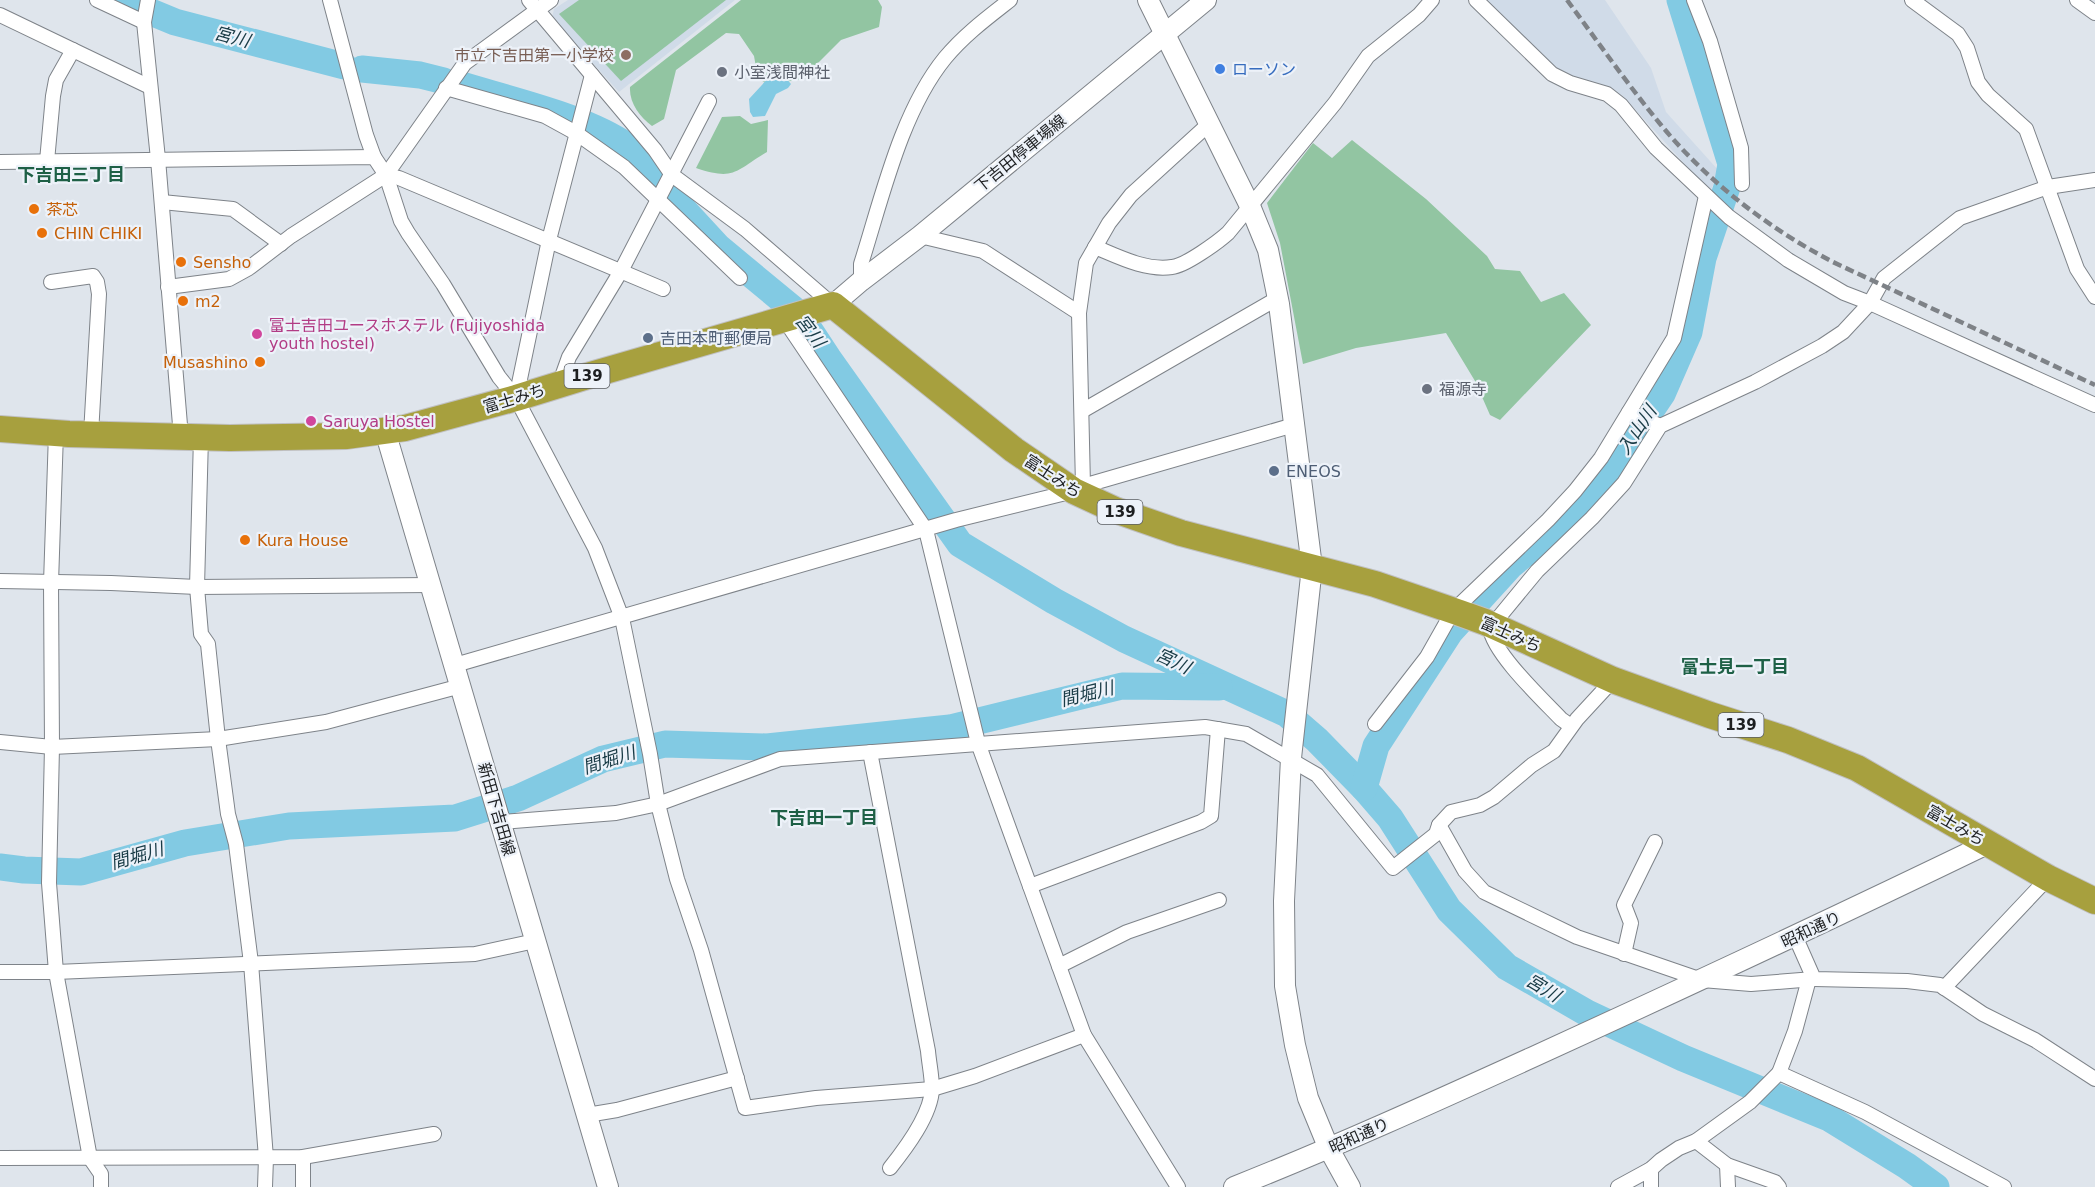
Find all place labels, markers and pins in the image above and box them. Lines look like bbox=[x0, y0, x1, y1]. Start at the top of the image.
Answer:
place label: 市立下吉田第一小学校 bbox=[454, 46, 614, 65]
marker: 市立下吉田第一小学校 bbox=[619, 48, 633, 62]
place label: ローソン bbox=[1232, 60, 1296, 79]
marker: ローソン bbox=[1213, 62, 1227, 76]
place label: 小室浅間神社 bbox=[734, 63, 830, 82]
marker: 小室浅間神社 bbox=[715, 65, 729, 79]
place label: 茶芯 bbox=[46, 200, 78, 219]
marker: 茶芯 bbox=[27, 202, 41, 216]
place label: CHIN CHIKI bbox=[54, 224, 142, 243]
marker: CHIN CHIKI bbox=[35, 226, 49, 240]
place label: Sensho bbox=[193, 253, 251, 272]
marker: Sensho bbox=[174, 255, 188, 269]
place label: m2 bbox=[195, 292, 221, 311]
marker: m2 bbox=[176, 294, 190, 308]
place label: 富士吉田ユースホステル (Fujiyoshida youth hostel) bbox=[269, 316, 545, 353]
marker: 富士吉田ユースホステル (Fujiyoshida youth hostel) bbox=[250, 327, 264, 341]
place label: 吉田本町郵便局 bbox=[660, 329, 772, 348]
marker: 吉田本町郵便局 bbox=[641, 331, 655, 345]
place label: Musashino bbox=[163, 353, 248, 372]
marker: Musashino bbox=[253, 355, 267, 369]
place label: 福源寺 bbox=[1439, 380, 1487, 399]
marker: 福源寺 bbox=[1420, 382, 1434, 396]
place label: Saruya Hostel bbox=[323, 412, 435, 431]
marker: Saruya Hostel bbox=[304, 414, 318, 428]
place label: ENEOS bbox=[1286, 462, 1341, 481]
marker: ENEOS bbox=[1267, 464, 1281, 478]
place label: Kura House bbox=[257, 531, 348, 550]
marker: Kura House bbox=[238, 533, 252, 547]

